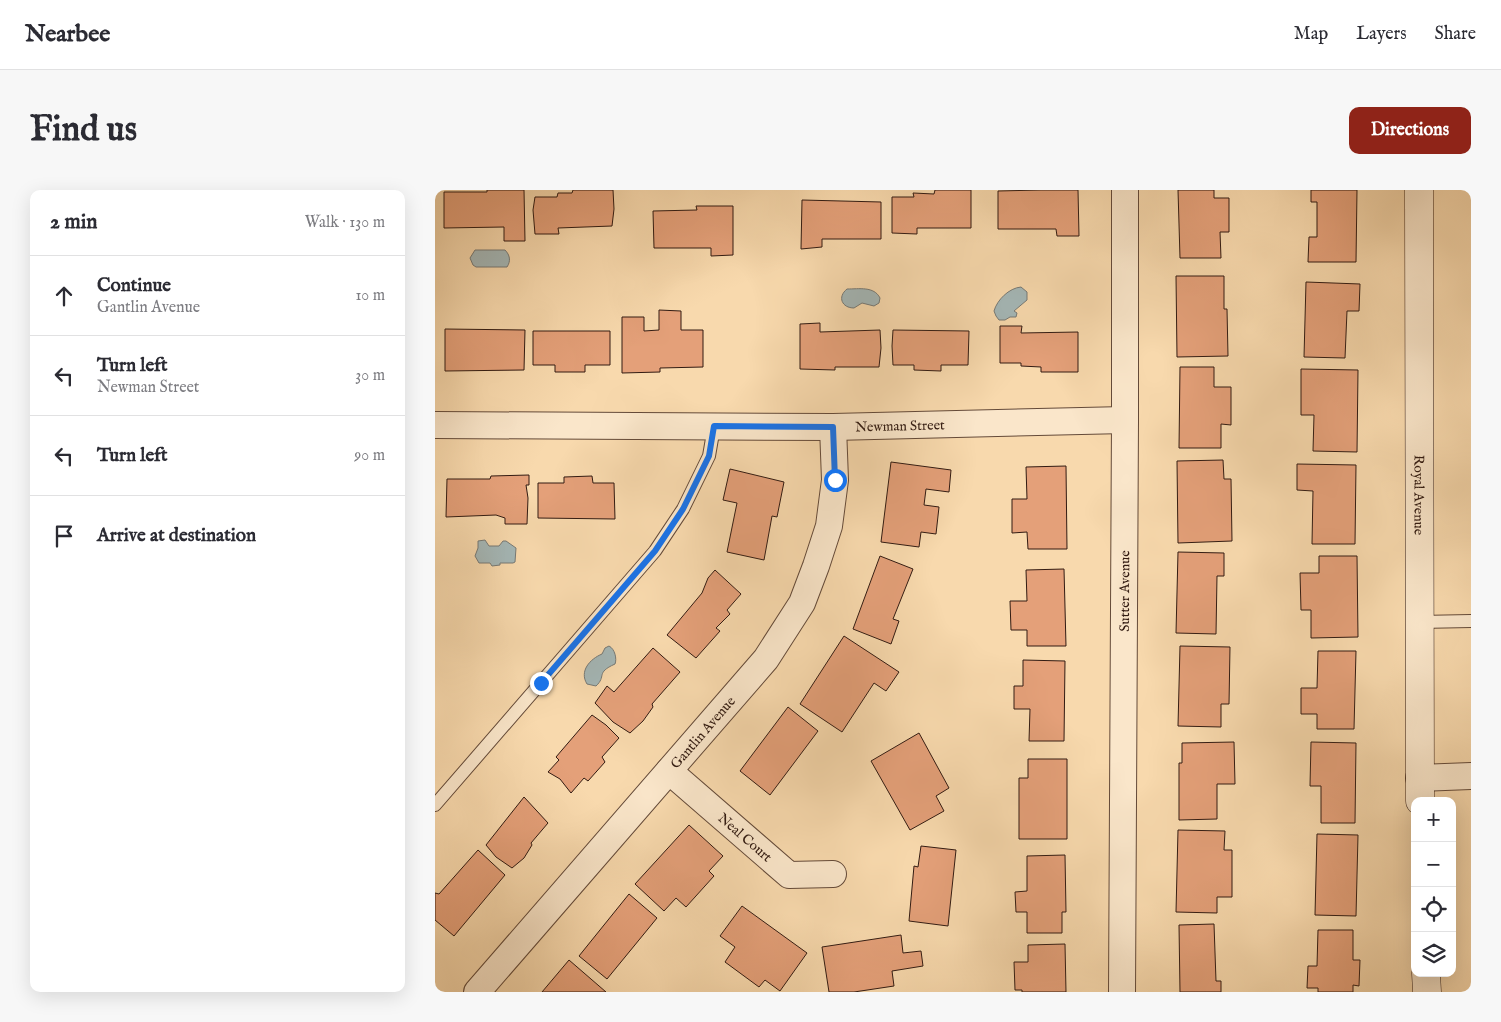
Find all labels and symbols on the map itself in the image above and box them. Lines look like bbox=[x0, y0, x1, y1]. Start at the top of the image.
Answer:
street label: Newman Street bbox=[855, 416, 945, 436]
street label: Royal Avenue bbox=[1409, 455, 1428, 536]
route start bbox=[824, 469, 847, 492]
street label: Sutter Avenue bbox=[1116, 550, 1134, 632]
route end bbox=[530, 672, 553, 695]
street label: Gantlin Avenue bbox=[667, 692, 740, 773]
street label: Neal Court bbox=[714, 810, 776, 866]

